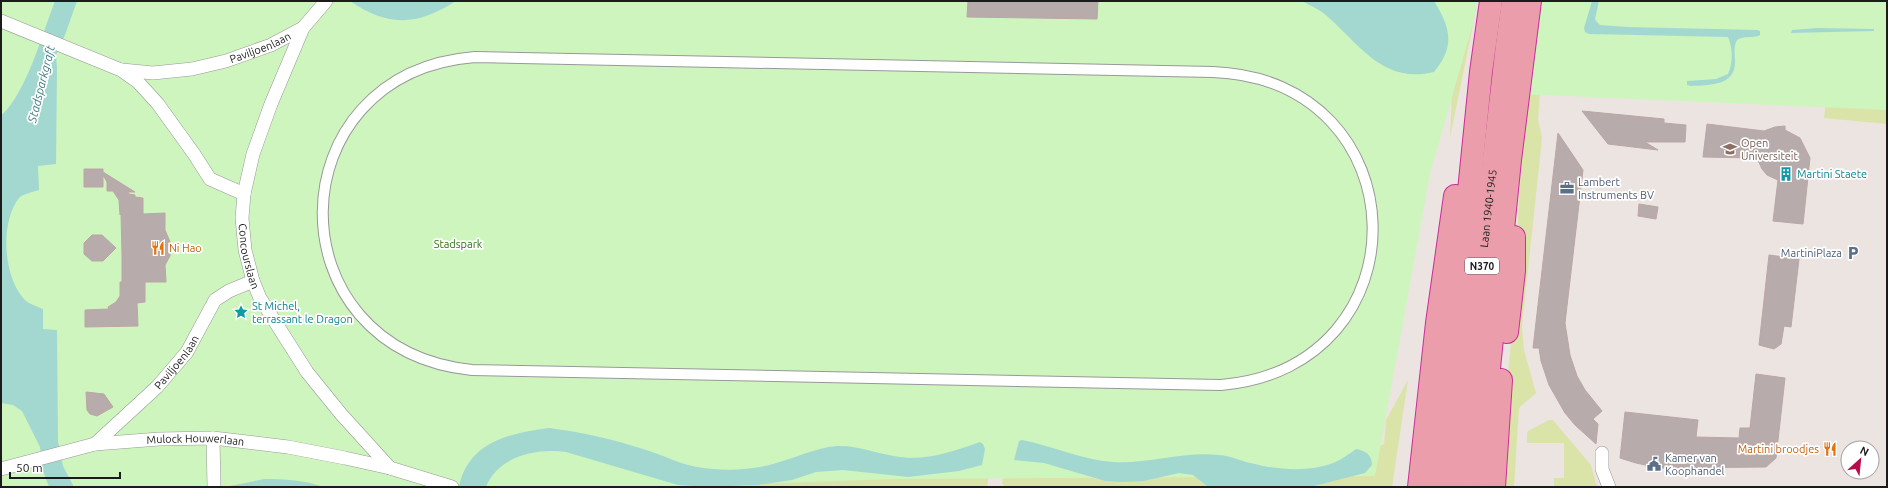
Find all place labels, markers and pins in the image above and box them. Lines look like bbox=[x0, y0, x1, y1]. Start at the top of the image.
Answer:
place label: Open Universiteit bbox=[1741, 137, 1799, 162]
school or university icon: Open Universiteit bbox=[1722, 141, 1738, 157]
building icon: Martini Staete bbox=[1778, 166, 1794, 182]
place label: Martini Staete bbox=[1797, 168, 1867, 180]
place label: Lambert Instruments BV bbox=[1578, 176, 1654, 201]
office icon: Lambert Instruments BV bbox=[1559, 180, 1575, 196]
restaurant icon: Ni Hao bbox=[150, 240, 166, 256]
place label: Ni Hao bbox=[169, 242, 202, 254]
parking icon: MartiniPlaza bbox=[1845, 245, 1861, 261]
place label: MartiniPlaza bbox=[1781, 247, 1842, 259]
place label: St Michel, terrassant le Dragon bbox=[252, 300, 353, 325]
place icon: St Michel, terrassant le Dragon bbox=[233, 304, 249, 320]
restaurant icon: Martini broodjes bbox=[1822, 441, 1838, 457]
place label: Martini broodjes bbox=[1738, 443, 1819, 455]
place label: Kamer van Koophandel bbox=[1665, 452, 1725, 477]
public building icon: Kamer van Koophandel bbox=[1646, 456, 1662, 472]

